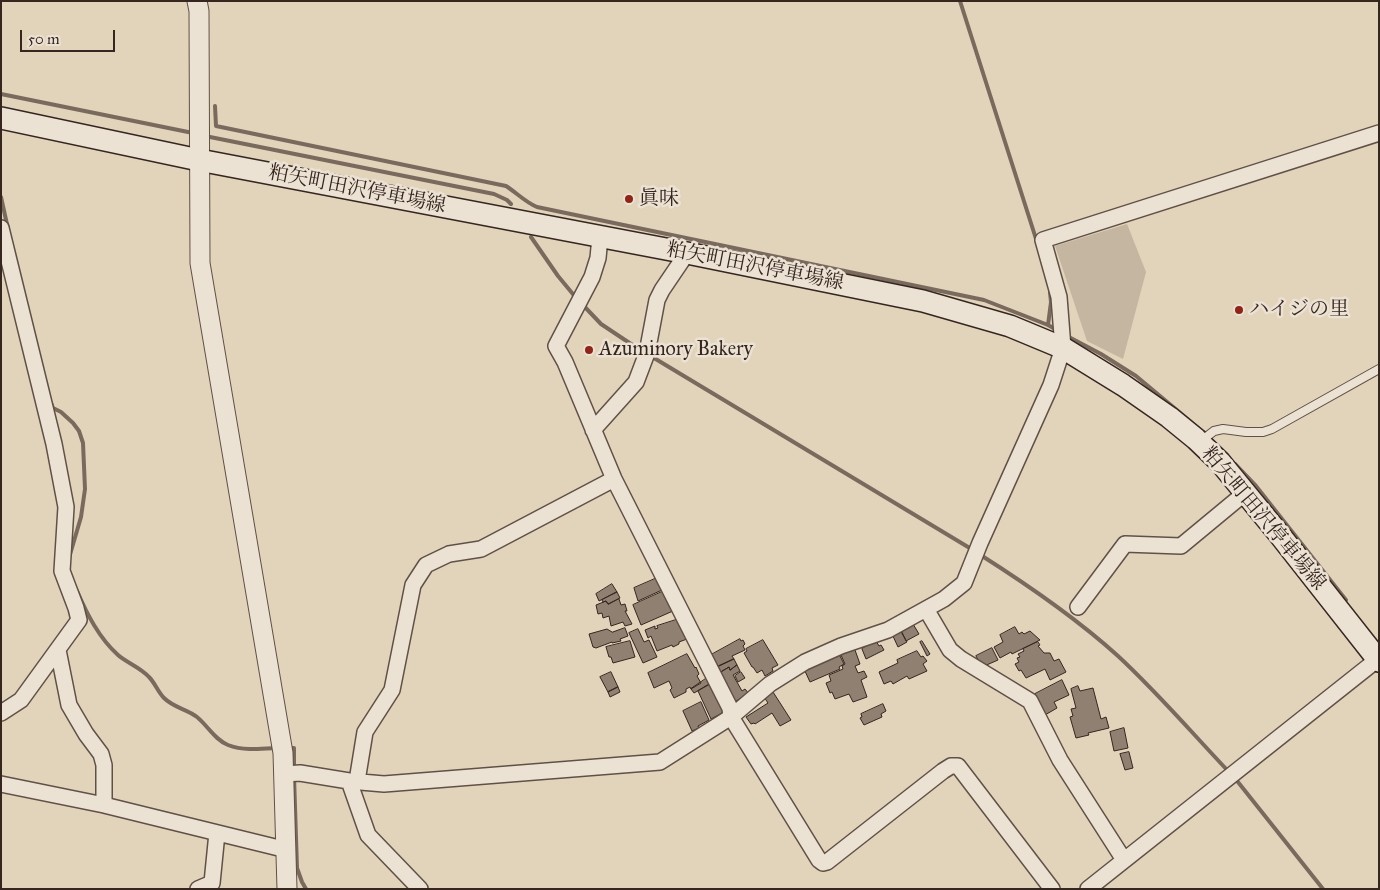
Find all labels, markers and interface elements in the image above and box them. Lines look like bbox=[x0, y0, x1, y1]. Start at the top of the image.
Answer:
scale bar bbox=[22, 20, 118, 52]
text: 50 m bbox=[28, 30, 60, 48]
street label: 粕矢町田沢停車場線 bbox=[266, 161, 448, 219]
place label: 眞味 bbox=[639, 187, 679, 211]
marker: 眞味 bbox=[623, 193, 635, 205]
street label: 粕矢町田沢停車場線 bbox=[664, 238, 846, 296]
place label: ハイジの里 bbox=[1249, 298, 1349, 322]
marker: ハイジの里 bbox=[1233, 304, 1245, 316]
place label: Azuminory Bakery bbox=[599, 338, 753, 362]
marker: Azuminory Bakery bbox=[583, 344, 595, 356]
street label: 粕矢町田沢停車場線 bbox=[1196, 442, 1330, 596]

